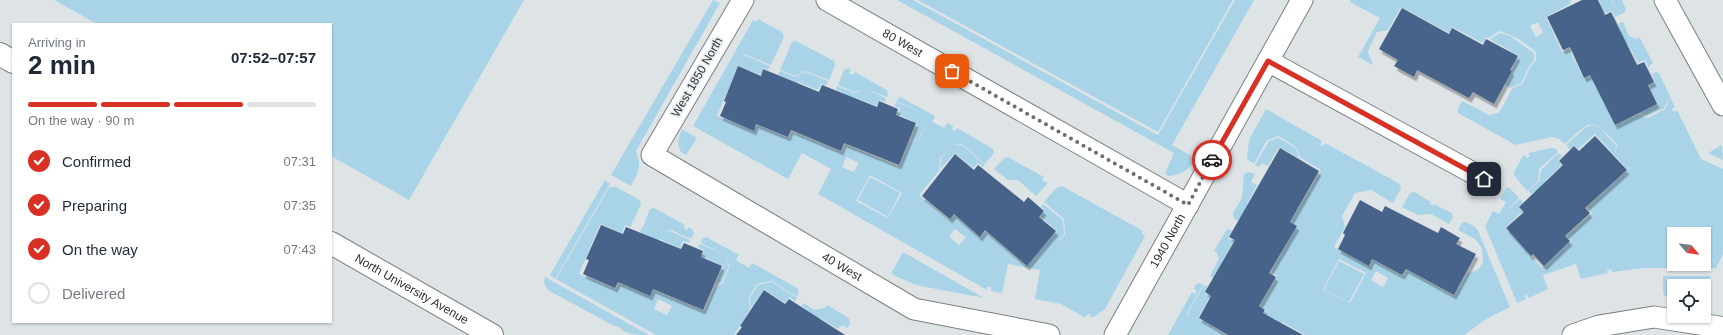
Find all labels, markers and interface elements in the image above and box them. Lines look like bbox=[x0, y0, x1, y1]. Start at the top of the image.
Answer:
street label: 80 West bbox=[880, 26, 926, 60]
text: Arriving in bbox=[28, 35, 86, 50]
street label: West 1850 North bbox=[668, 35, 726, 119]
text: 07:52–07:57 bbox=[231, 49, 316, 66]
text: 2 min bbox=[28, 50, 96, 80]
pin bbox=[935, 54, 969, 88]
icon: bag bbox=[941, 60, 963, 82]
text: On the way · 90 m bbox=[28, 113, 134, 128]
courier bbox=[1192, 140, 1232, 180]
icon: car bbox=[1201, 149, 1223, 171]
icon: check bbox=[28, 150, 50, 172]
text: Confirmed bbox=[62, 153, 131, 170]
text: 07:31 bbox=[283, 154, 316, 169]
pin bbox=[1467, 162, 1501, 196]
icon: home bbox=[1473, 168, 1495, 190]
icon: check bbox=[28, 194, 50, 216]
text: Preparing bbox=[62, 197, 127, 214]
text: 07:35 bbox=[283, 198, 316, 213]
street label: 1940 North bbox=[1147, 211, 1188, 270]
north arrow bbox=[1667, 227, 1711, 271]
map controls bbox=[1667, 227, 1711, 323]
icon: check bbox=[28, 238, 50, 260]
text: On the way bbox=[62, 241, 138, 258]
text: 07:43 bbox=[283, 242, 316, 257]
street label: 40 West bbox=[819, 249, 865, 284]
street label: North University Avenue bbox=[352, 251, 471, 327]
button: locate bbox=[1667, 279, 1711, 323]
text: Delivered bbox=[62, 285, 125, 302]

